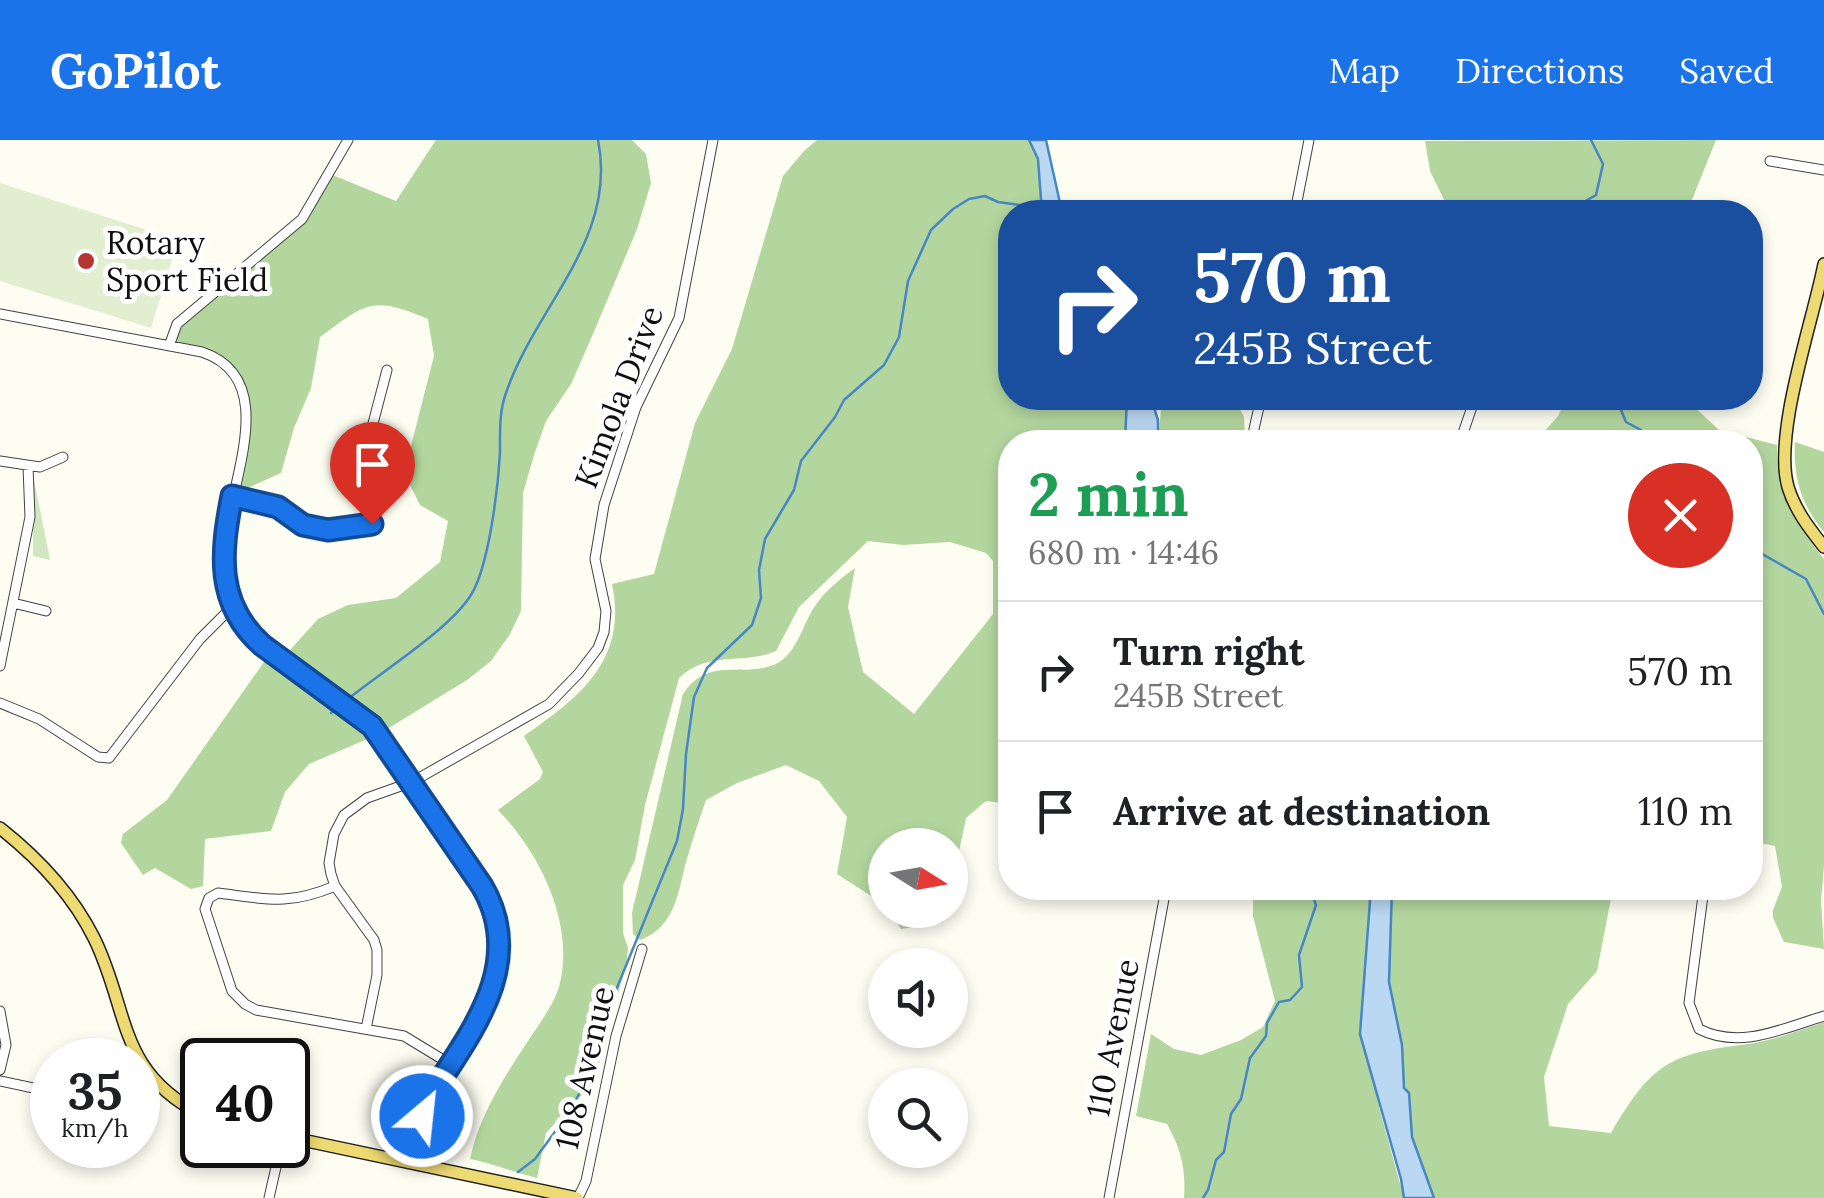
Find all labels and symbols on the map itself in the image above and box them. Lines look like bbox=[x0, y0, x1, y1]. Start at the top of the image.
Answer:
place label: Rotary Sport Field bbox=[106, 222, 268, 300]
marker: Rotary Sport Field bbox=[75, 250, 97, 272]
street label: Kimola Drive bbox=[565, 300, 672, 494]
pin bbox=[330, 422, 415, 525]
north arrow bbox=[868, 828, 968, 928]
street label: 110 Avenue bbox=[1077, 955, 1148, 1120]
street label: 108 Avenue bbox=[546, 982, 623, 1154]
speed limit sign: 40 bbox=[180, 1038, 310, 1168]
position arrow bbox=[370, 1064, 474, 1168]

